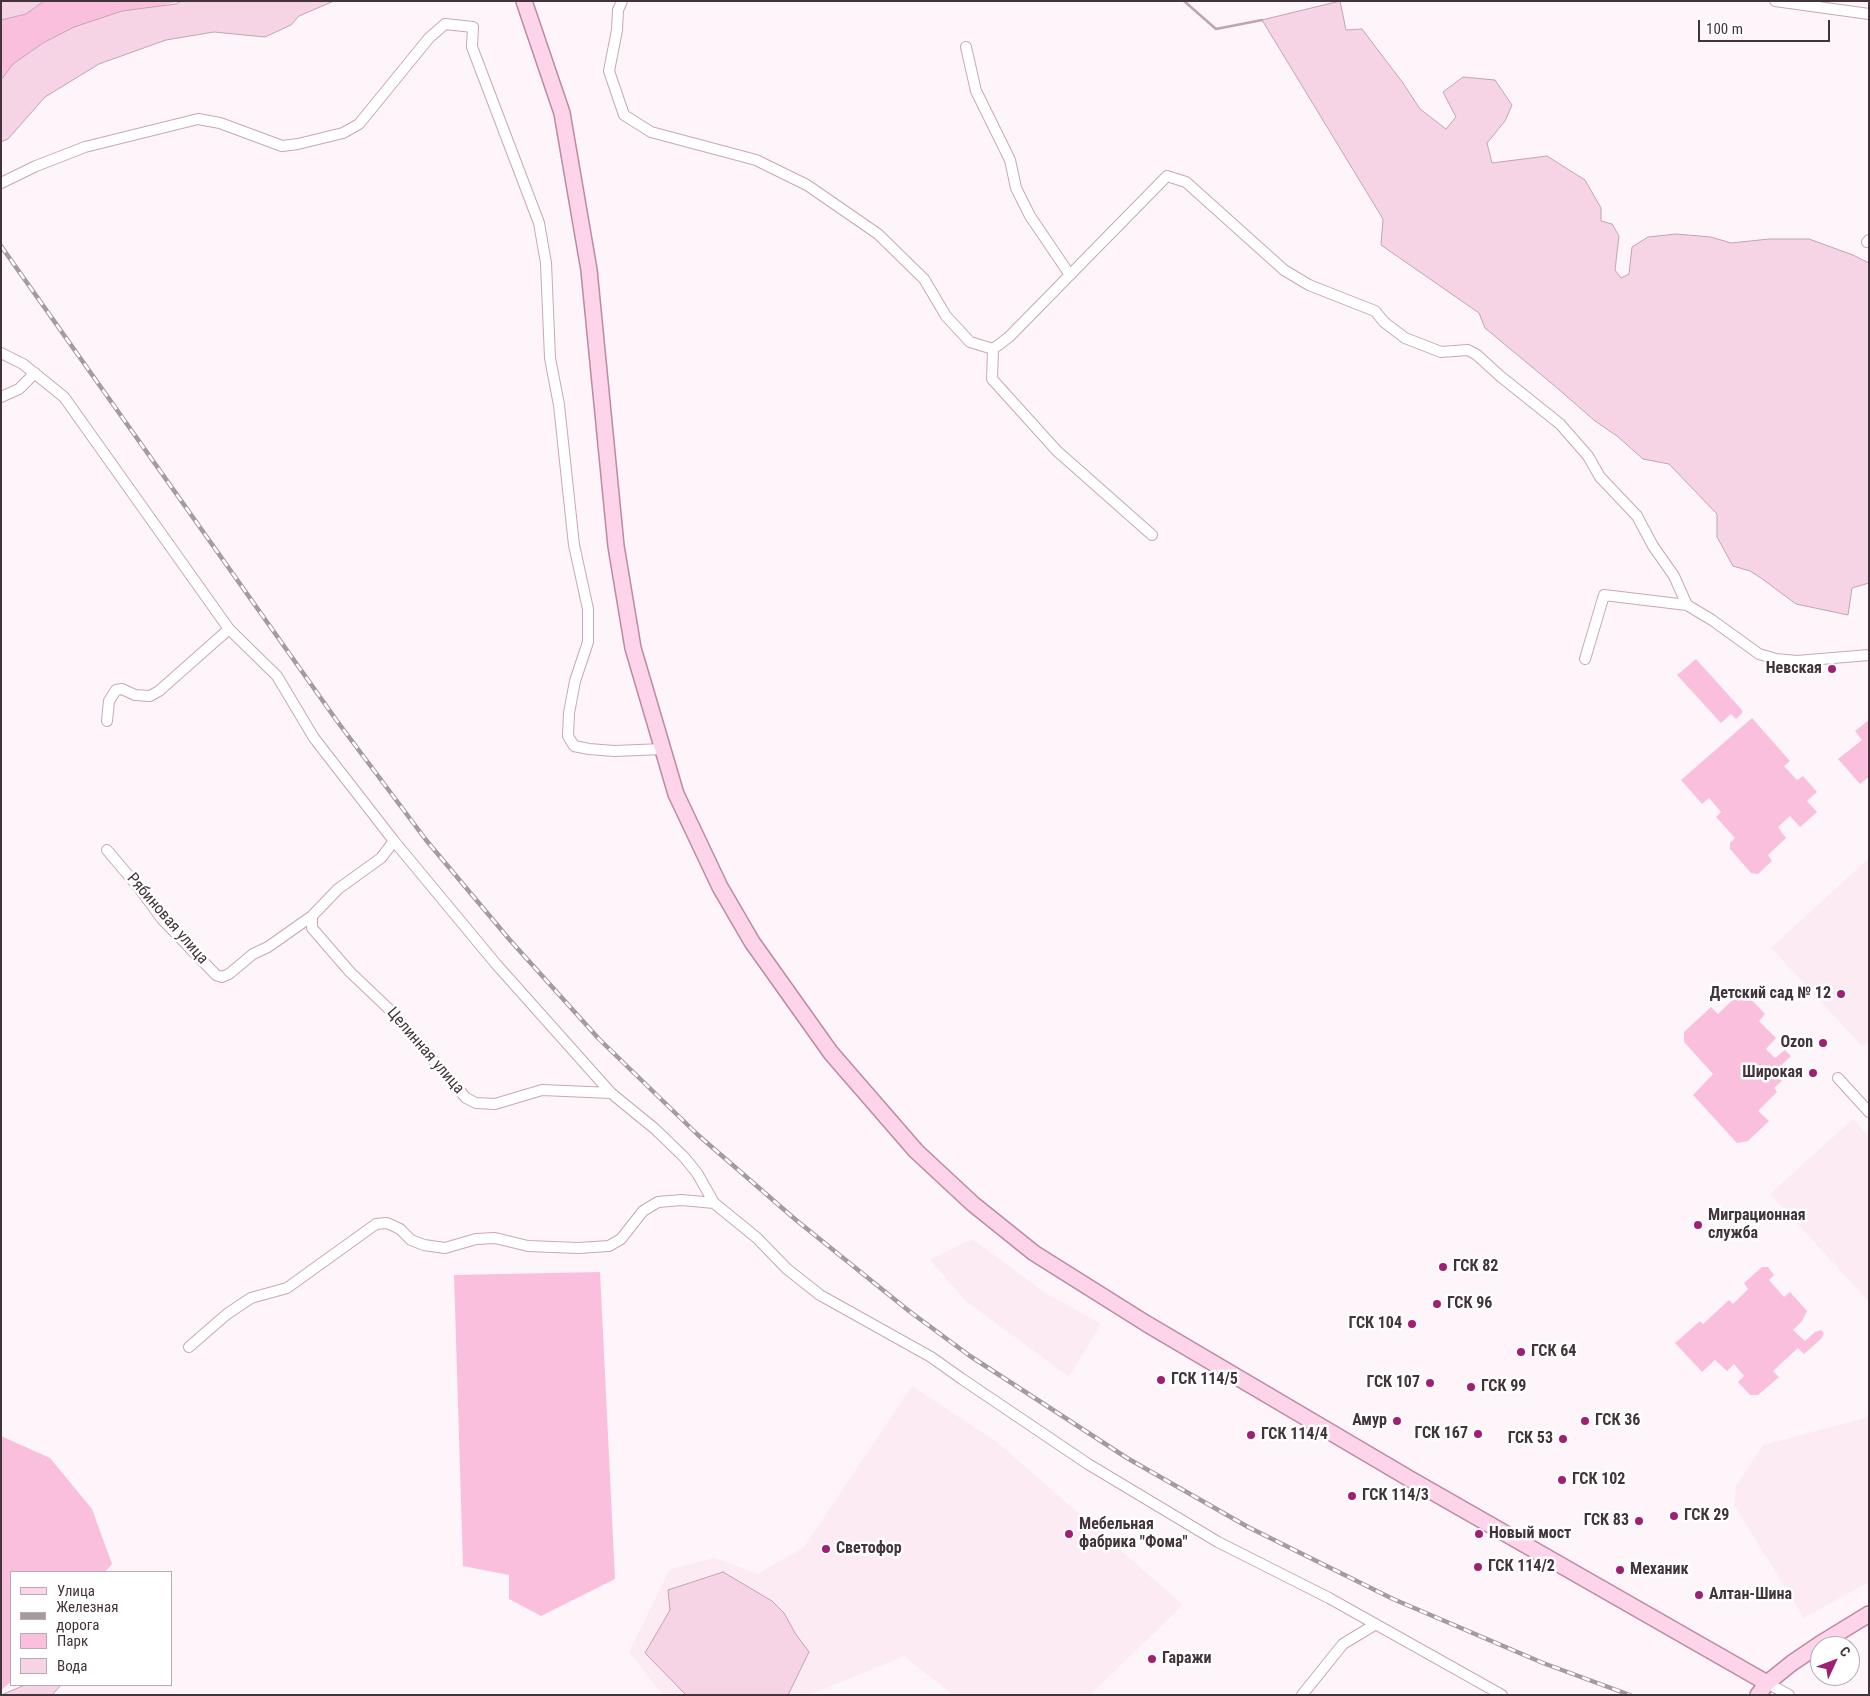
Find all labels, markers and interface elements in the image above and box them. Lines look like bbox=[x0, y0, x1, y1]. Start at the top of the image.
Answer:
scale bar bbox=[1700, 10, 1832, 42]
text: 100 m bbox=[1706, 20, 1743, 38]
place label: Невская bbox=[1766, 659, 1822, 679]
marker: Невская bbox=[1826, 663, 1838, 675]
street label: Рябиновая улица bbox=[122, 870, 212, 968]
place label: Детский сад № 12 bbox=[1710, 984, 1831, 1004]
marker: Детский сад № 12 bbox=[1835, 988, 1847, 1000]
street label: Целинная улица bbox=[382, 1004, 468, 1098]
place label: Ozon bbox=[1780, 1033, 1813, 1053]
marker: Ozon bbox=[1817, 1037, 1829, 1049]
place label: Широкая bbox=[1742, 1063, 1803, 1083]
marker: Широкая bbox=[1807, 1067, 1819, 1079]
place label: Миграционная служба bbox=[1708, 1206, 1806, 1244]
marker: Миграционная служба bbox=[1692, 1219, 1704, 1231]
place label: ГСК 82 bbox=[1453, 1257, 1498, 1277]
marker: ГСК 82 bbox=[1437, 1261, 1449, 1273]
place label: ГСК 96 bbox=[1447, 1294, 1492, 1314]
marker: ГСК 96 bbox=[1431, 1298, 1443, 1310]
place label: ГСК 104 bbox=[1349, 1314, 1402, 1334]
marker: ГСК 104 bbox=[1406, 1318, 1418, 1330]
place label: ГСК 64 bbox=[1531, 1342, 1576, 1362]
marker: ГСК 64 bbox=[1515, 1346, 1527, 1358]
place label: ГСК 114/5 bbox=[1171, 1370, 1238, 1390]
place label: ГСК 107 bbox=[1367, 1373, 1420, 1393]
marker: ГСК 114/5 bbox=[1155, 1374, 1167, 1386]
marker: ГСК 107 bbox=[1424, 1377, 1436, 1389]
place label: ГСК 99 bbox=[1481, 1377, 1526, 1397]
marker: ГСК 99 bbox=[1465, 1381, 1477, 1393]
place label: Амур bbox=[1352, 1411, 1387, 1431]
place label: ГСК 36 bbox=[1595, 1411, 1640, 1431]
marker: Амур bbox=[1391, 1415, 1403, 1427]
marker: ГСК 36 bbox=[1579, 1415, 1591, 1427]
place label: ГСК 167 bbox=[1415, 1424, 1468, 1444]
place label: ГСК 114/4 bbox=[1261, 1425, 1328, 1445]
marker: ГСК 167 bbox=[1472, 1428, 1484, 1440]
marker: ГСК 114/4 bbox=[1245, 1429, 1257, 1441]
place label: ГСК 53 bbox=[1508, 1429, 1553, 1449]
marker: ГСК 53 bbox=[1557, 1433, 1569, 1445]
place label: ГСК 102 bbox=[1572, 1470, 1625, 1490]
marker: ГСК 102 bbox=[1556, 1474, 1568, 1486]
place label: ГСК 114/3 bbox=[1362, 1486, 1429, 1506]
marker: ГСК 114/3 bbox=[1346, 1490, 1358, 1502]
place label: ГСК 29 bbox=[1684, 1506, 1729, 1526]
marker: ГСК 29 bbox=[1668, 1510, 1680, 1522]
place label: ГСК 83 bbox=[1584, 1511, 1629, 1531]
place label: Мебельная фабрика "Фома" bbox=[1079, 1515, 1188, 1553]
marker: ГСК 83 bbox=[1633, 1515, 1645, 1527]
place label: Новый мост bbox=[1489, 1524, 1571, 1544]
marker: Мебельная фабрика "Фома" bbox=[1063, 1528, 1075, 1540]
marker: Новый мост bbox=[1473, 1528, 1485, 1540]
place label: Светофор bbox=[836, 1539, 902, 1559]
marker: Светофор bbox=[820, 1543, 832, 1555]
place label: ГСК 114/2 bbox=[1488, 1557, 1555, 1577]
place label: Механик bbox=[1630, 1560, 1689, 1580]
marker: ГСК 114/2 bbox=[1472, 1561, 1484, 1573]
marker: Механик bbox=[1614, 1564, 1626, 1576]
legend bbox=[10, 1571, 172, 1686]
text: Улица bbox=[57, 1582, 95, 1600]
place label: Алтан-Шина bbox=[1709, 1585, 1792, 1605]
marker: Алтан-Шина bbox=[1693, 1589, 1705, 1601]
text: Железная дорога bbox=[56, 1598, 118, 1634]
text: Парк bbox=[57, 1632, 88, 1650]
north arrow bbox=[1810, 1636, 1860, 1686]
text: С bbox=[1837, 1643, 1854, 1660]
place label: Гаражи bbox=[1162, 1649, 1212, 1669]
marker: Гаражи bbox=[1146, 1653, 1158, 1665]
text: Вода bbox=[57, 1657, 87, 1675]

